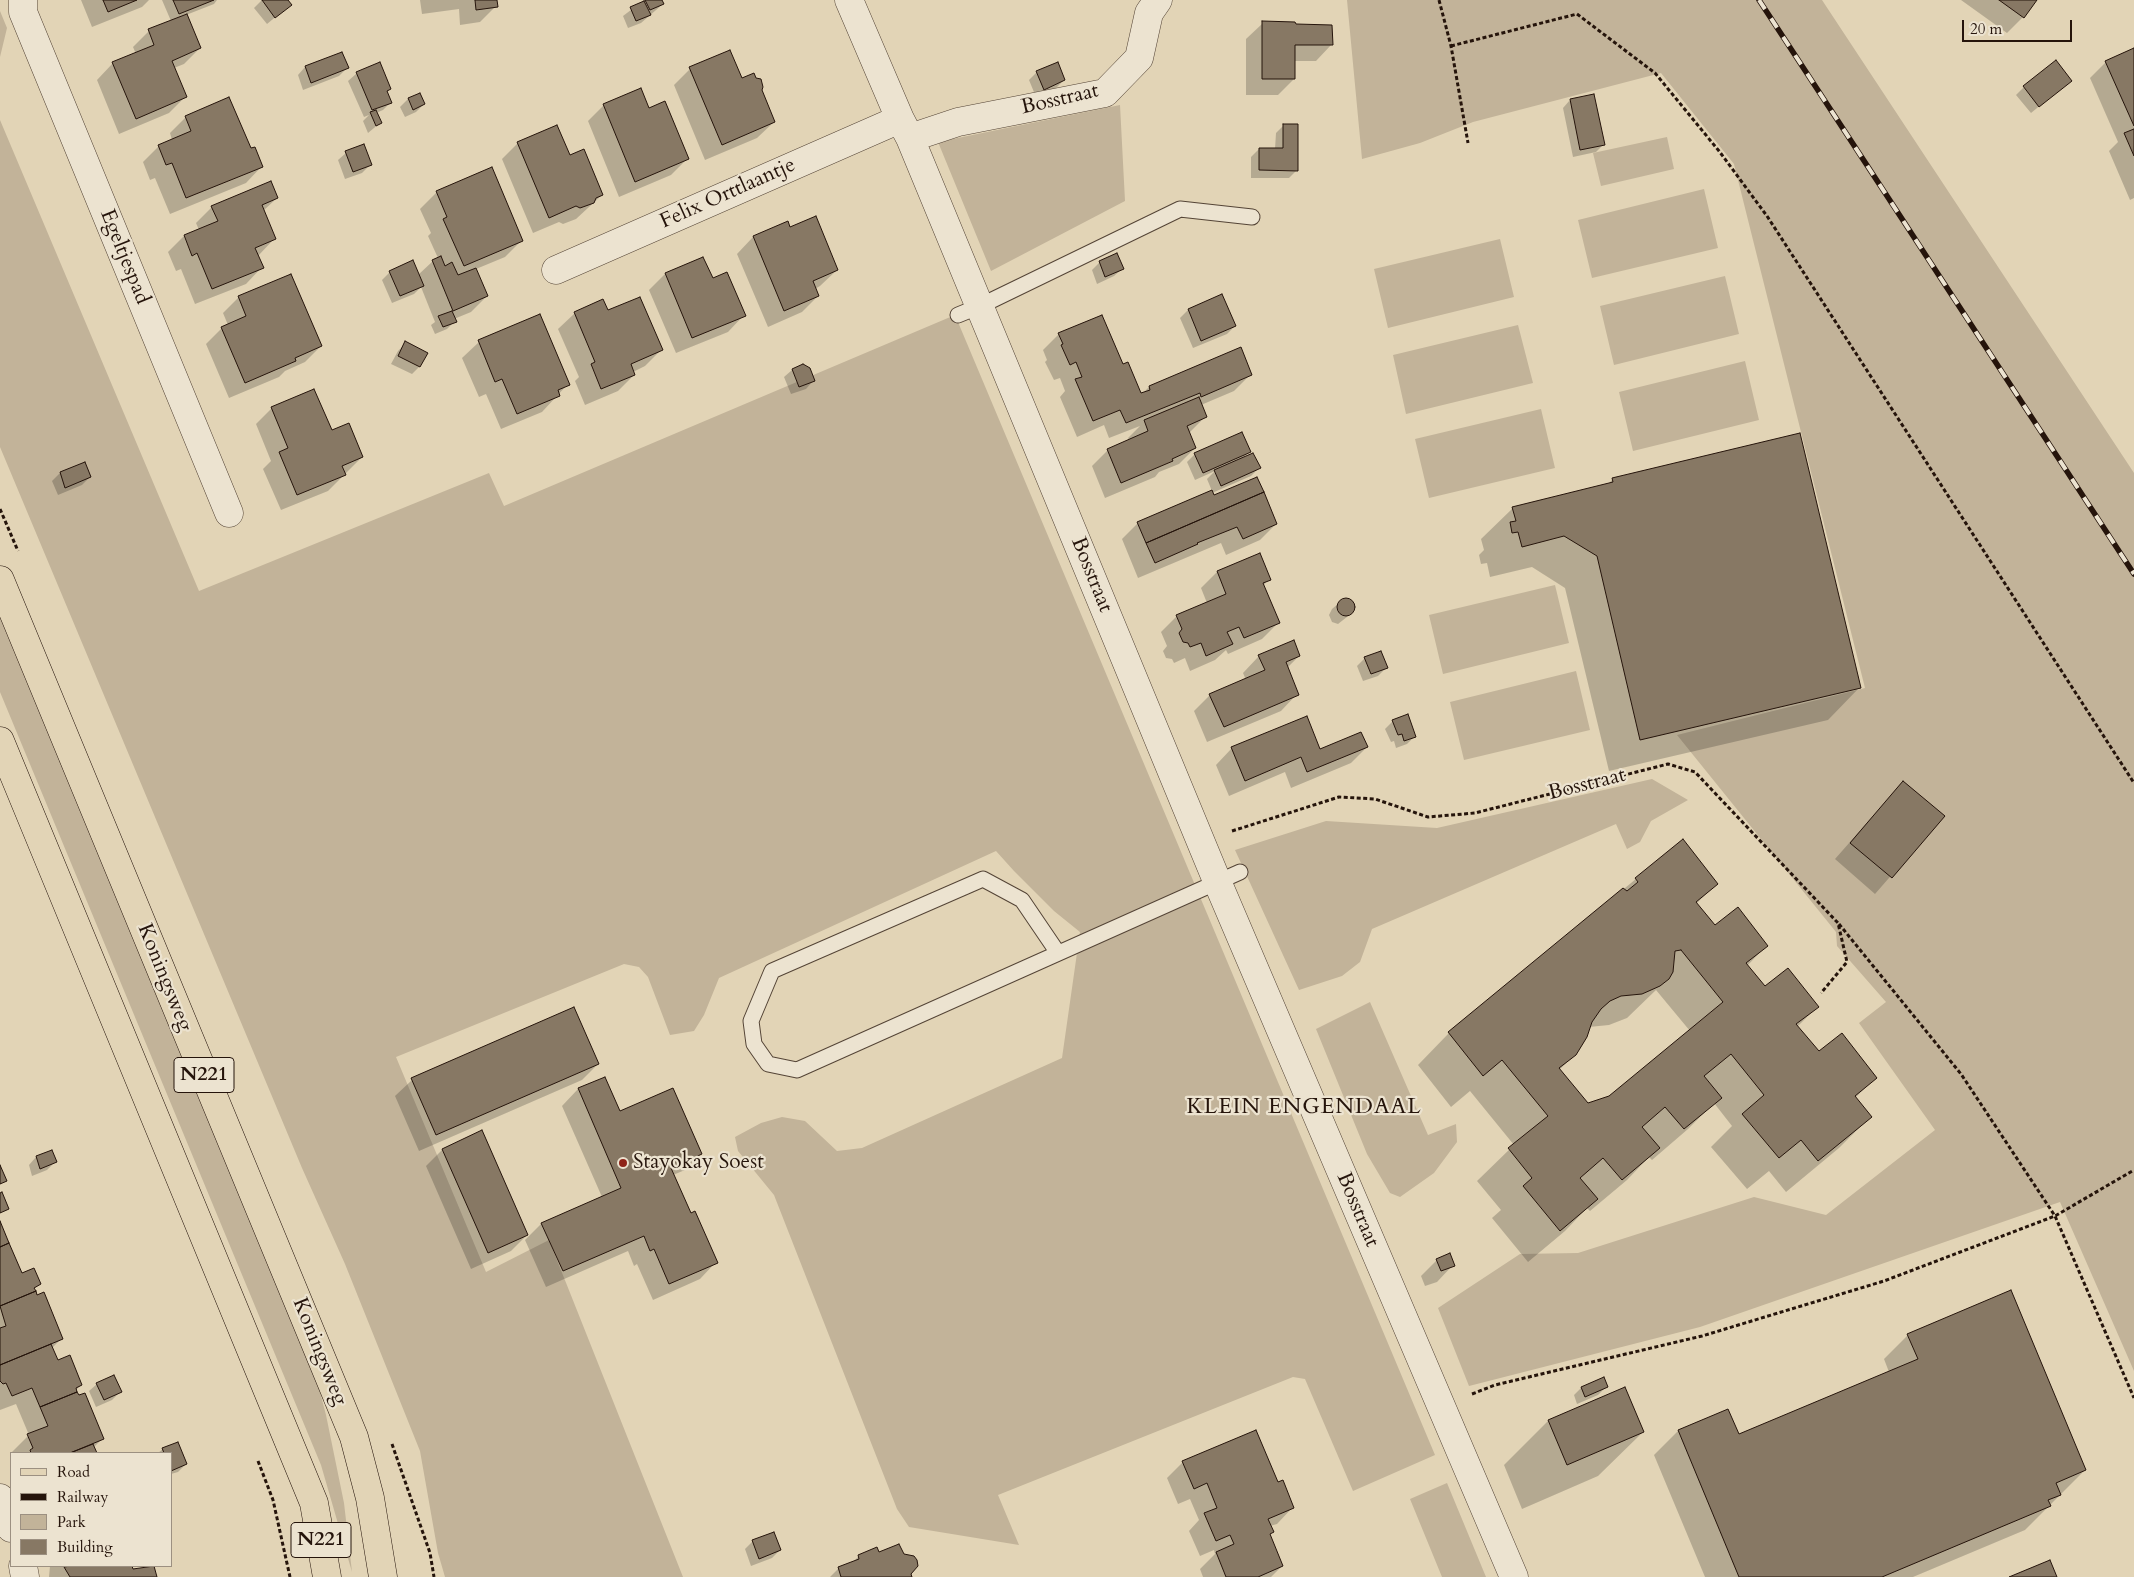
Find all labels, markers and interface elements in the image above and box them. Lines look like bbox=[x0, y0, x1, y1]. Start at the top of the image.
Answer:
scale bar bbox=[1964, 10, 2074, 42]
text: 20 m bbox=[1970, 19, 2002, 39]
street label: Bosstraat bbox=[1019, 79, 1101, 121]
street label: Felix Orttlaantje bbox=[656, 153, 800, 235]
street label: Egeltjespad bbox=[94, 206, 154, 308]
street label: Bosstraat bbox=[1065, 534, 1117, 616]
street label: Bosstraat bbox=[1546, 763, 1628, 807]
street label: Koningsweg bbox=[131, 921, 197, 1035]
road number: N221 bbox=[174, 1058, 234, 1092]
district label: KLEIN ENGENDAAL bbox=[1185, 1095, 1423, 1121]
place label: Stayokay Soest bbox=[633, 1150, 764, 1176]
marker: Stayokay Soest bbox=[617, 1157, 629, 1169]
street label: Bosstraat bbox=[1330, 1169, 1384, 1251]
street label: Koningsweg bbox=[286, 1295, 352, 1409]
legend bbox=[10, 1452, 172, 1567]
text: Road bbox=[57, 1462, 90, 1482]
text: Railway bbox=[57, 1487, 108, 1507]
text: Park bbox=[57, 1512, 86, 1532]
road number: N221 bbox=[291, 1522, 351, 1558]
text: Building bbox=[57, 1537, 113, 1557]

